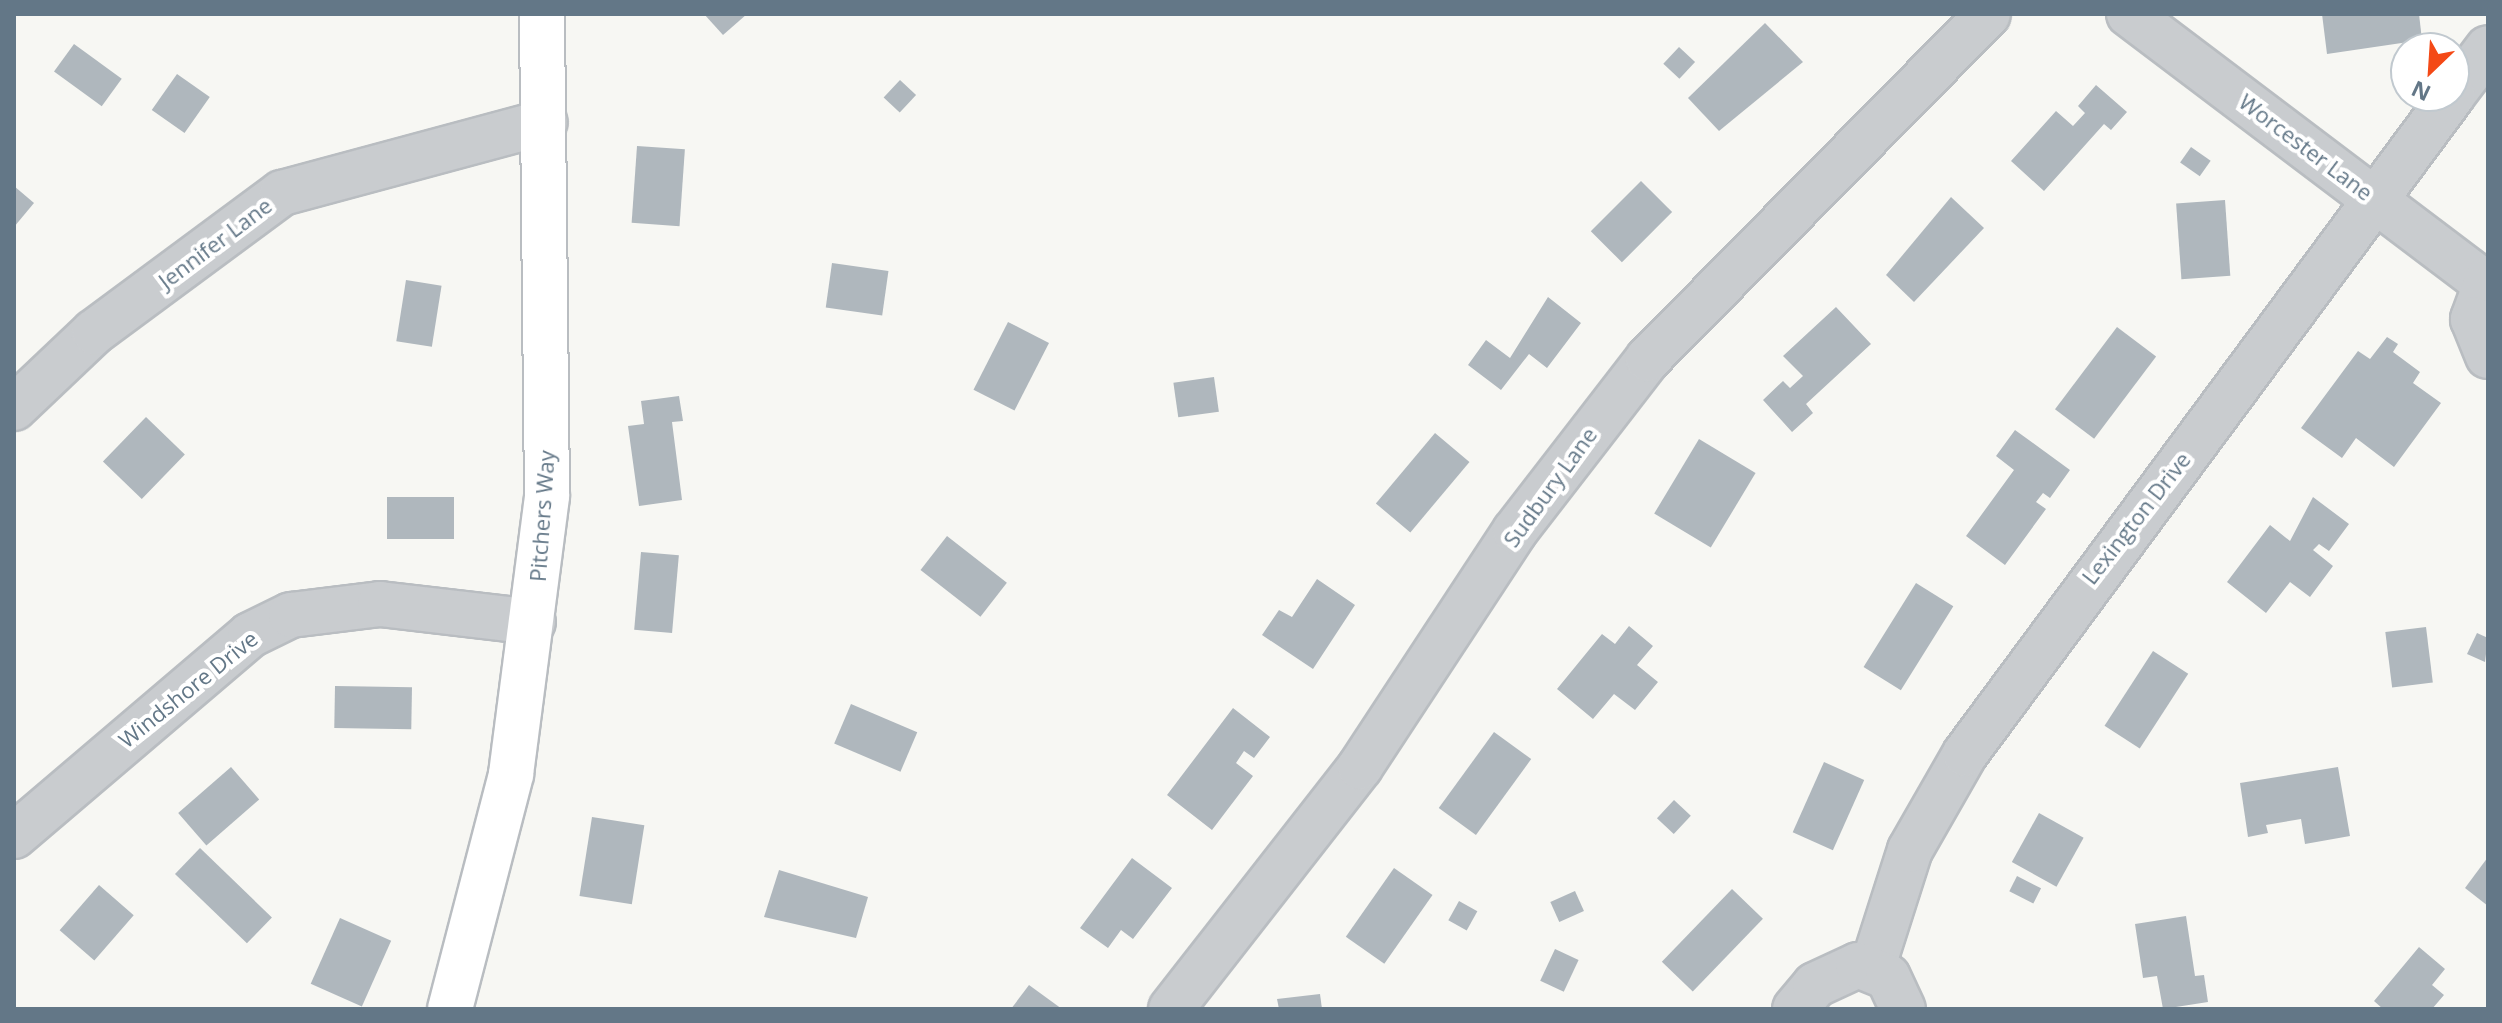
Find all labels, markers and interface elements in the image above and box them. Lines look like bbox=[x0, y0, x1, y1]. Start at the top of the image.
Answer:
north arrow bbox=[2390, 32, 2470, 112]
text: N bbox=[2406, 75, 2435, 109]
street label: Worcester Lane bbox=[2234, 88, 2378, 206]
street label: Jennifer Lane bbox=[153, 192, 277, 294]
street label: Sudbury Lane bbox=[1498, 422, 1602, 552]
street label: Lexington Drive bbox=[2076, 447, 2196, 589]
street label: Pitchers Way bbox=[524, 449, 560, 583]
street label: Windshore Drive bbox=[113, 625, 263, 753]

